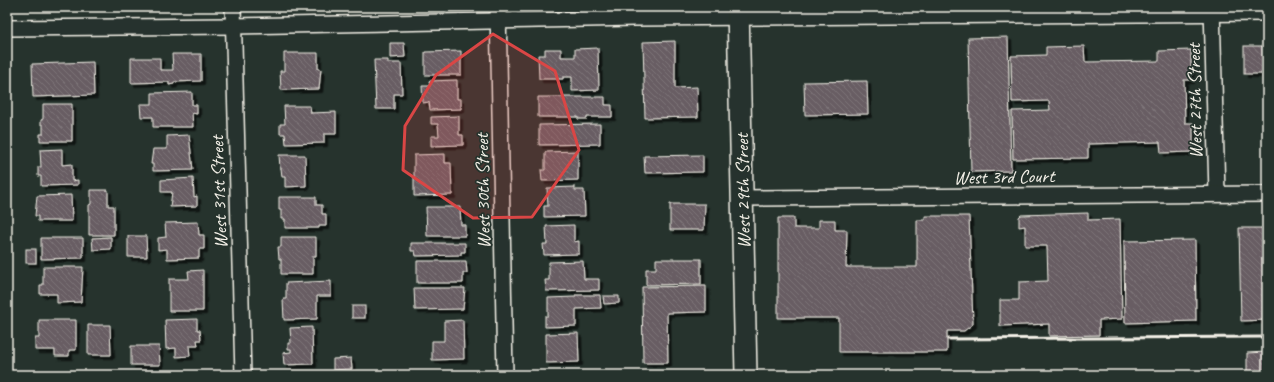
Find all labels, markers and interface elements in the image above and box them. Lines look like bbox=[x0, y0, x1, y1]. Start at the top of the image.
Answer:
street label: West 27th Street bbox=[1182, 42, 1208, 159]
street label: West 30th Street bbox=[470, 132, 496, 249]
street label: West 29th Street bbox=[730, 132, 756, 249]
street label: West 31st Street bbox=[205, 133, 233, 249]
street label: West 3rd Court bbox=[953, 164, 1056, 190]

